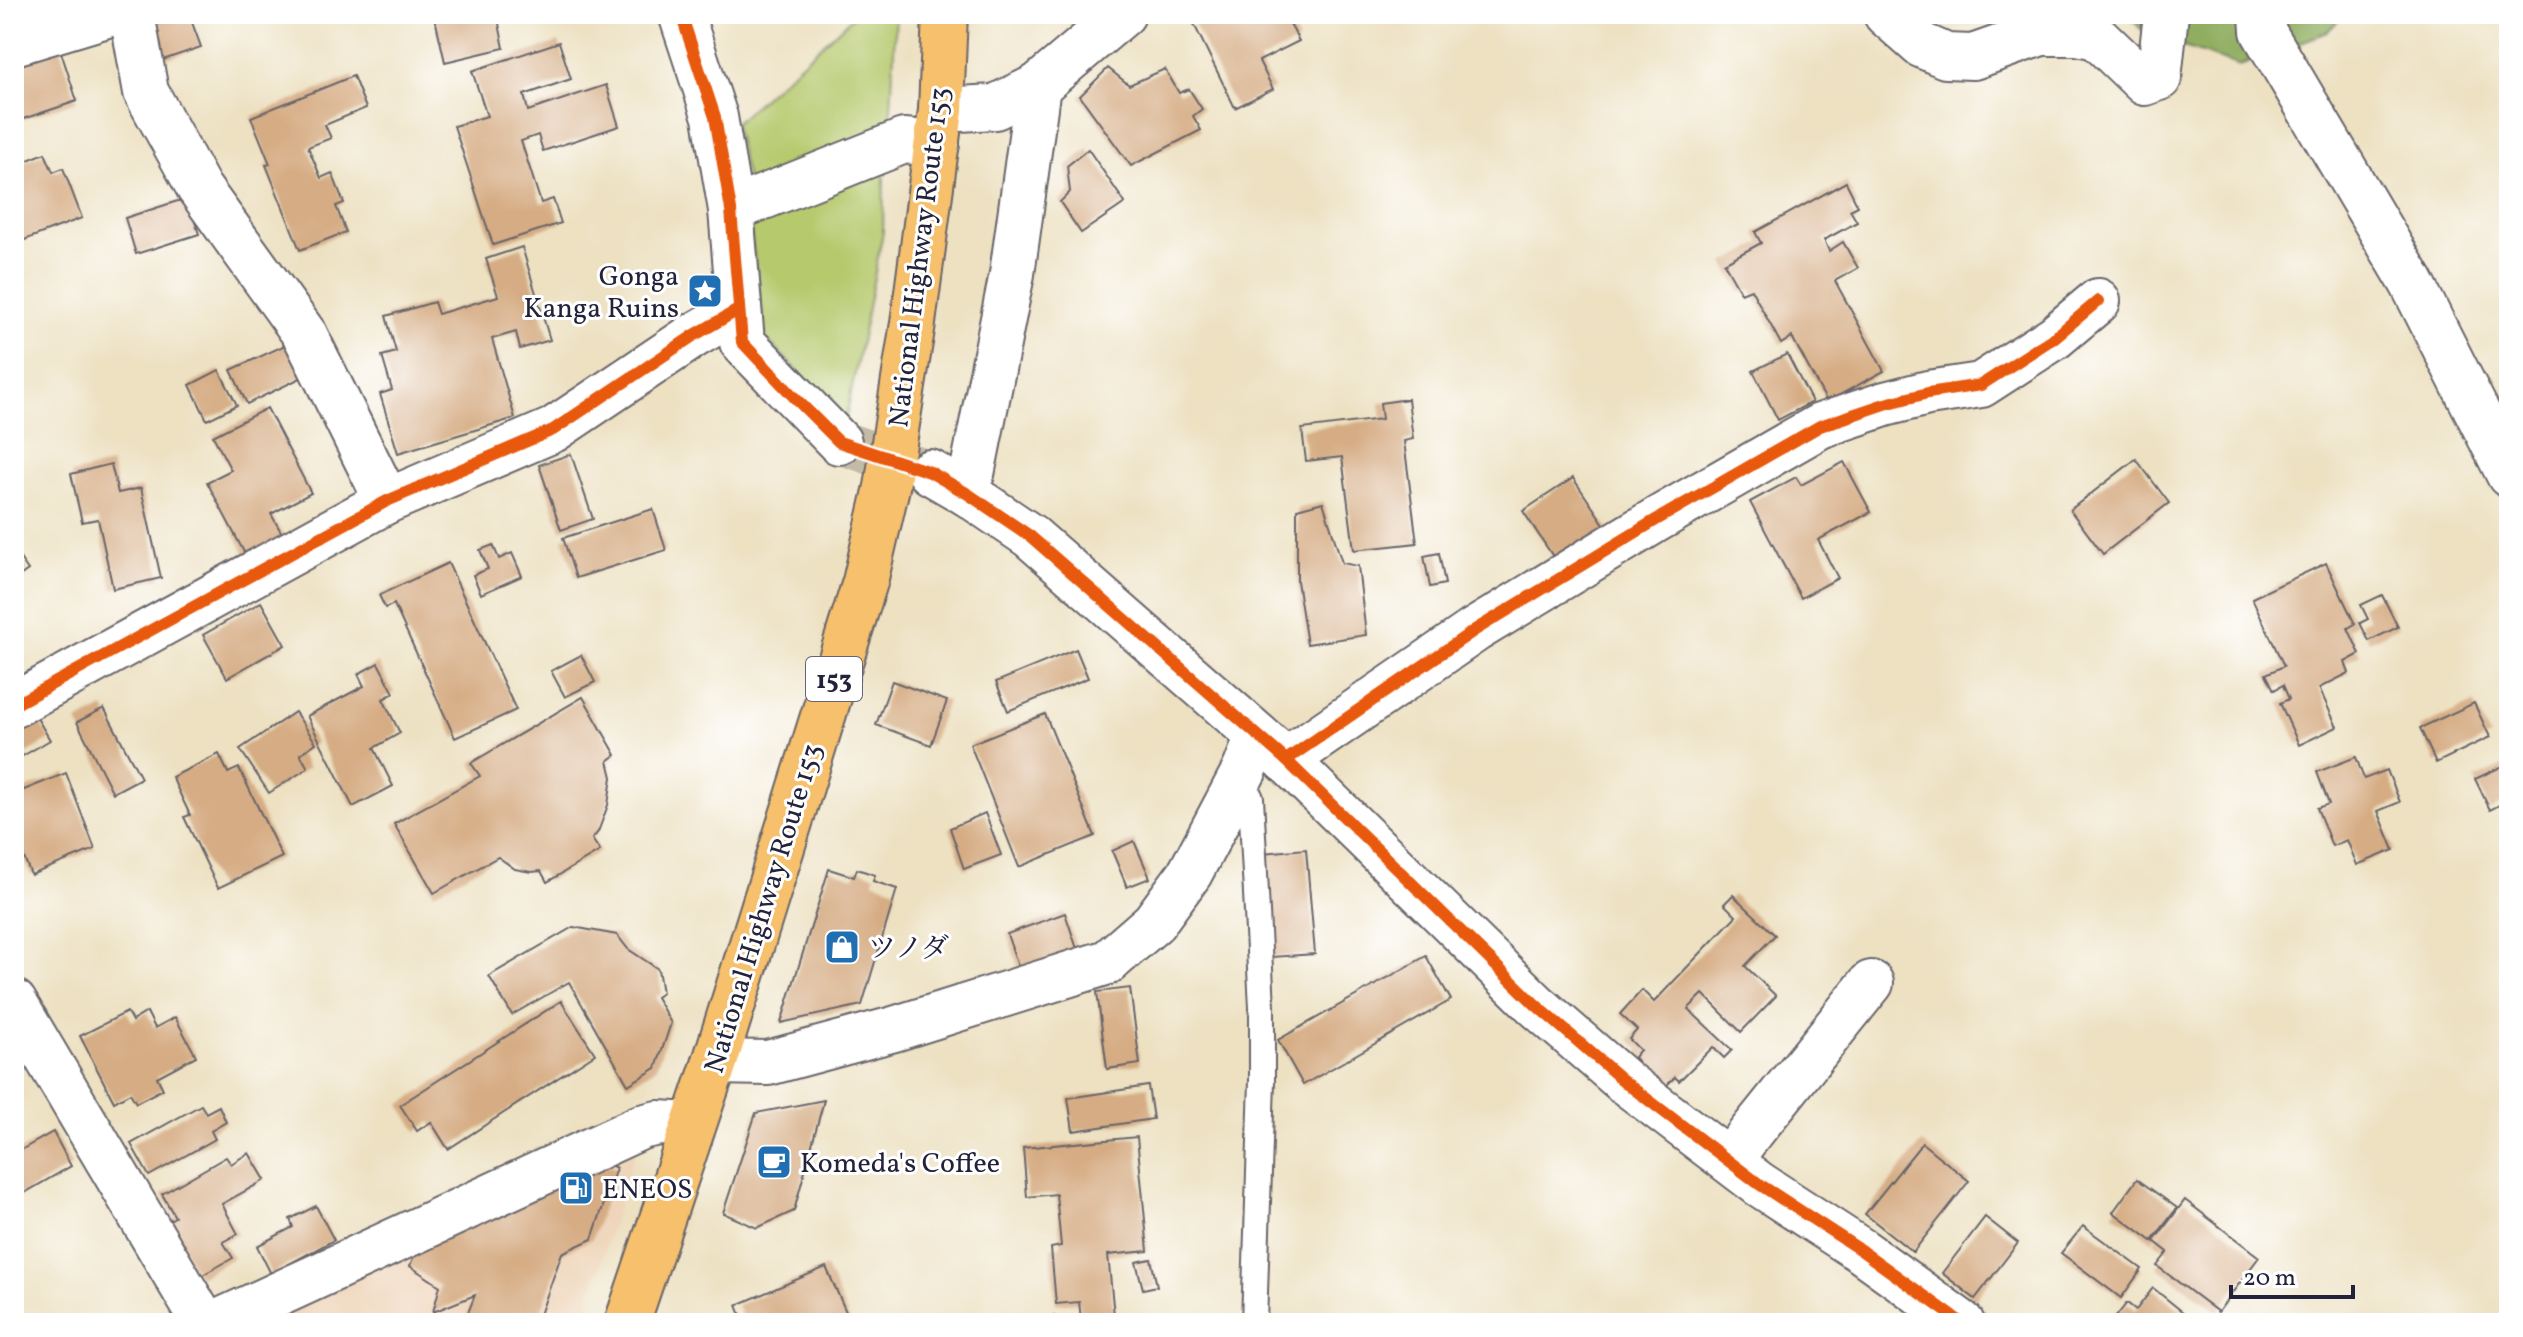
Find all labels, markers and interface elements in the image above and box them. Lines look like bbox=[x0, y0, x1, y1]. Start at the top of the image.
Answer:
street label: National Highway Route 153 bbox=[880, 85, 961, 430]
place label: Gonga Kanga Ruins bbox=[523, 258, 679, 329]
place icon: Gonga Kanga Ruins bbox=[686, 272, 724, 310]
road number: 153 bbox=[806, 657, 862, 701]
street label: National Highway Route 153 bbox=[696, 739, 833, 1078]
shop icon: ツノダ bbox=[823, 928, 861, 966]
place label: ツノダ bbox=[868, 930, 949, 969]
cafe icon: Komeda's Coffee bbox=[755, 1143, 793, 1181]
place label: Komeda's Coffee bbox=[800, 1145, 1000, 1184]
fuel station icon: ENEOS bbox=[557, 1169, 595, 1207]
place label: ENEOS bbox=[602, 1171, 692, 1210]
scale bar bbox=[2231, 1249, 2353, 1299]
text: 20 m bbox=[2243, 1262, 2296, 1296]

